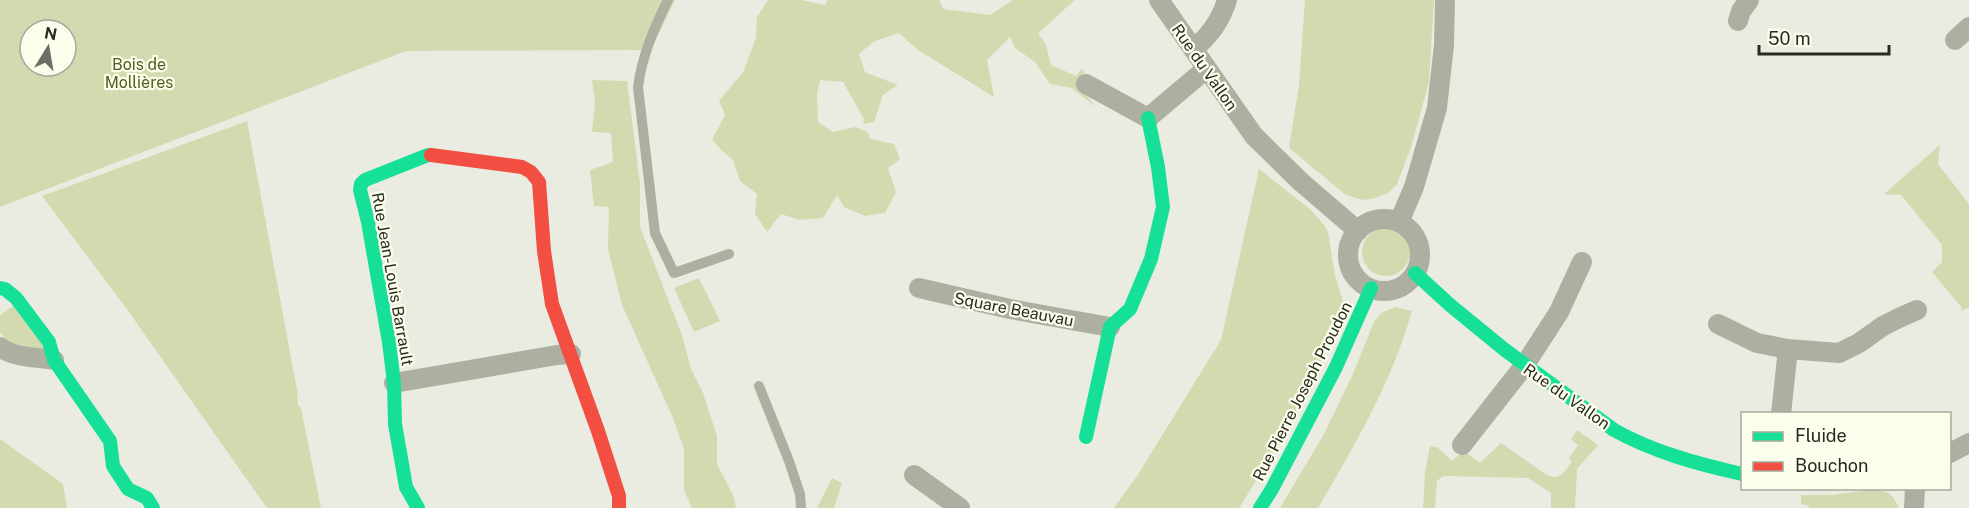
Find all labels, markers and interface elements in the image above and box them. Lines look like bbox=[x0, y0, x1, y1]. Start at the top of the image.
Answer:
north arrow bbox=[18, 18, 78, 78]
scale bar bbox=[1759, 18, 1890, 56]
street label: Rue du Vallon bbox=[1168, 20, 1241, 114]
text: N bbox=[43, 23, 59, 44]
text: 50 m bbox=[1768, 28, 1811, 49]
park label: Bois de Mollières bbox=[105, 55, 173, 92]
street label: Rue Jean-Louis Barrault bbox=[368, 191, 417, 367]
street label: Square Beauvau bbox=[953, 289, 1075, 330]
street label: Rue Pierre Joseph Proudon bbox=[1249, 298, 1356, 484]
street label: Rue du Vallon bbox=[1520, 360, 1614, 433]
legend bbox=[1741, 412, 1951, 490]
text: Fluide bbox=[1795, 425, 1847, 446]
text: Bouchon bbox=[1795, 455, 1868, 476]

